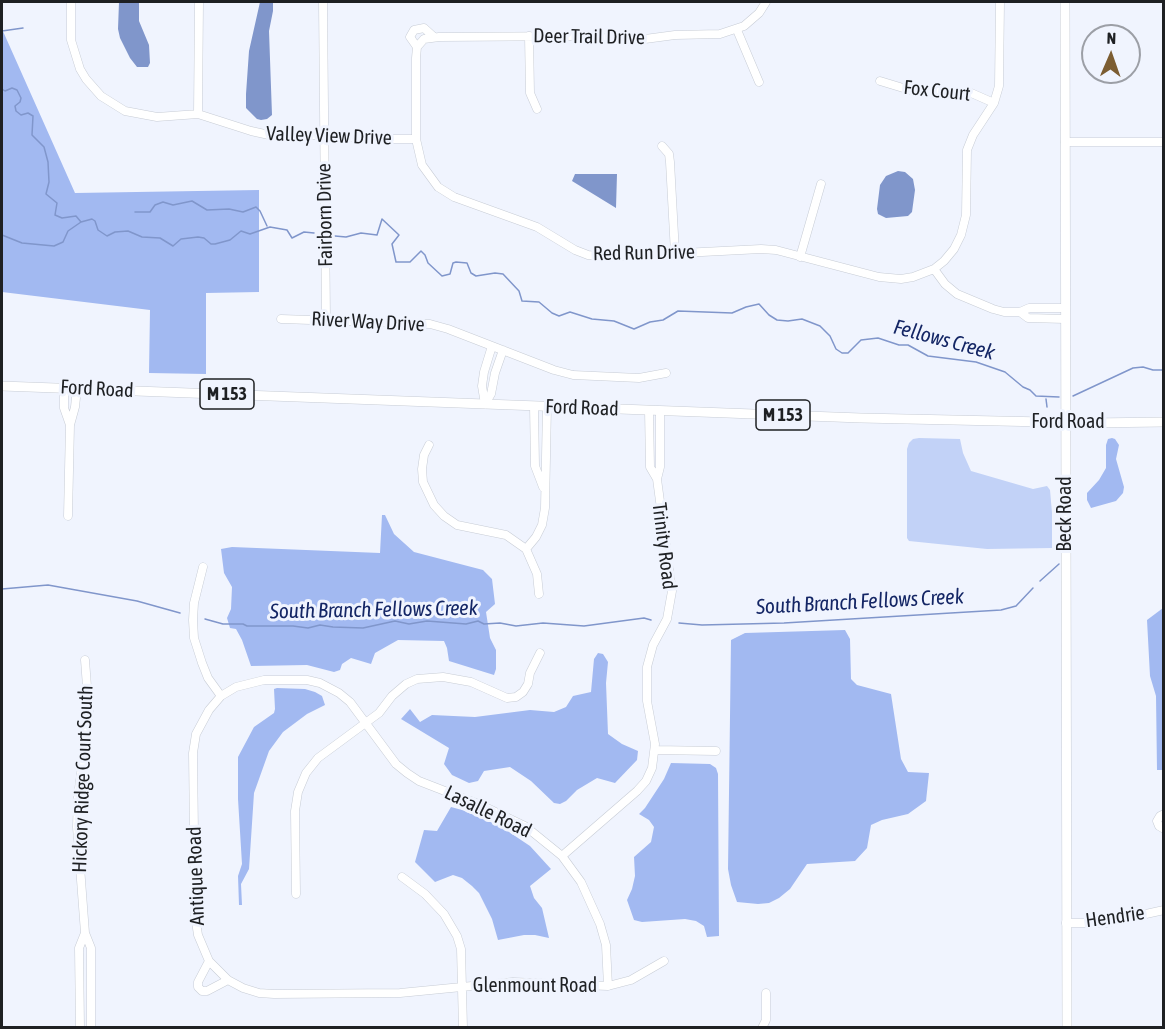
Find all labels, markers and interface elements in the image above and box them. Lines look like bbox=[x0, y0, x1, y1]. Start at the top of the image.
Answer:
street label: Deer Trail Drive bbox=[533, 24, 645, 50]
north arrow bbox=[1081, 24, 1141, 84]
text: N bbox=[1107, 29, 1117, 47]
street label: Fox Court bbox=[902, 76, 972, 106]
street label: Valley View Drive bbox=[266, 122, 392, 150]
street label: Fairborn Drive bbox=[312, 163, 338, 267]
street label: Red Run Drive bbox=[593, 240, 695, 266]
street label: River Way Drive bbox=[311, 307, 425, 337]
water label: Fellows Creek bbox=[891, 314, 997, 366]
street label: Ford Road bbox=[60, 375, 134, 403]
road number: M 153 bbox=[200, 379, 254, 409]
street label: Ford Road bbox=[545, 395, 619, 421]
road number: M 153 bbox=[756, 400, 810, 430]
street label: Ford Road bbox=[1031, 410, 1105, 434]
street label: Beck Road bbox=[1053, 476, 1077, 552]
street label: Trinity Road bbox=[647, 501, 681, 591]
water label: South Branch Fellows Creek bbox=[755, 584, 965, 620]
water label: South Branch Fellows Creek bbox=[270, 596, 478, 624]
street label: Hickory Ridge Court South bbox=[68, 685, 98, 873]
street label: Lasalle Road bbox=[441, 781, 535, 843]
street label: Antique Road bbox=[182, 826, 210, 926]
street label: Hendrie bbox=[1084, 901, 1146, 933]
street label: Glenmount Road bbox=[473, 974, 597, 998]

